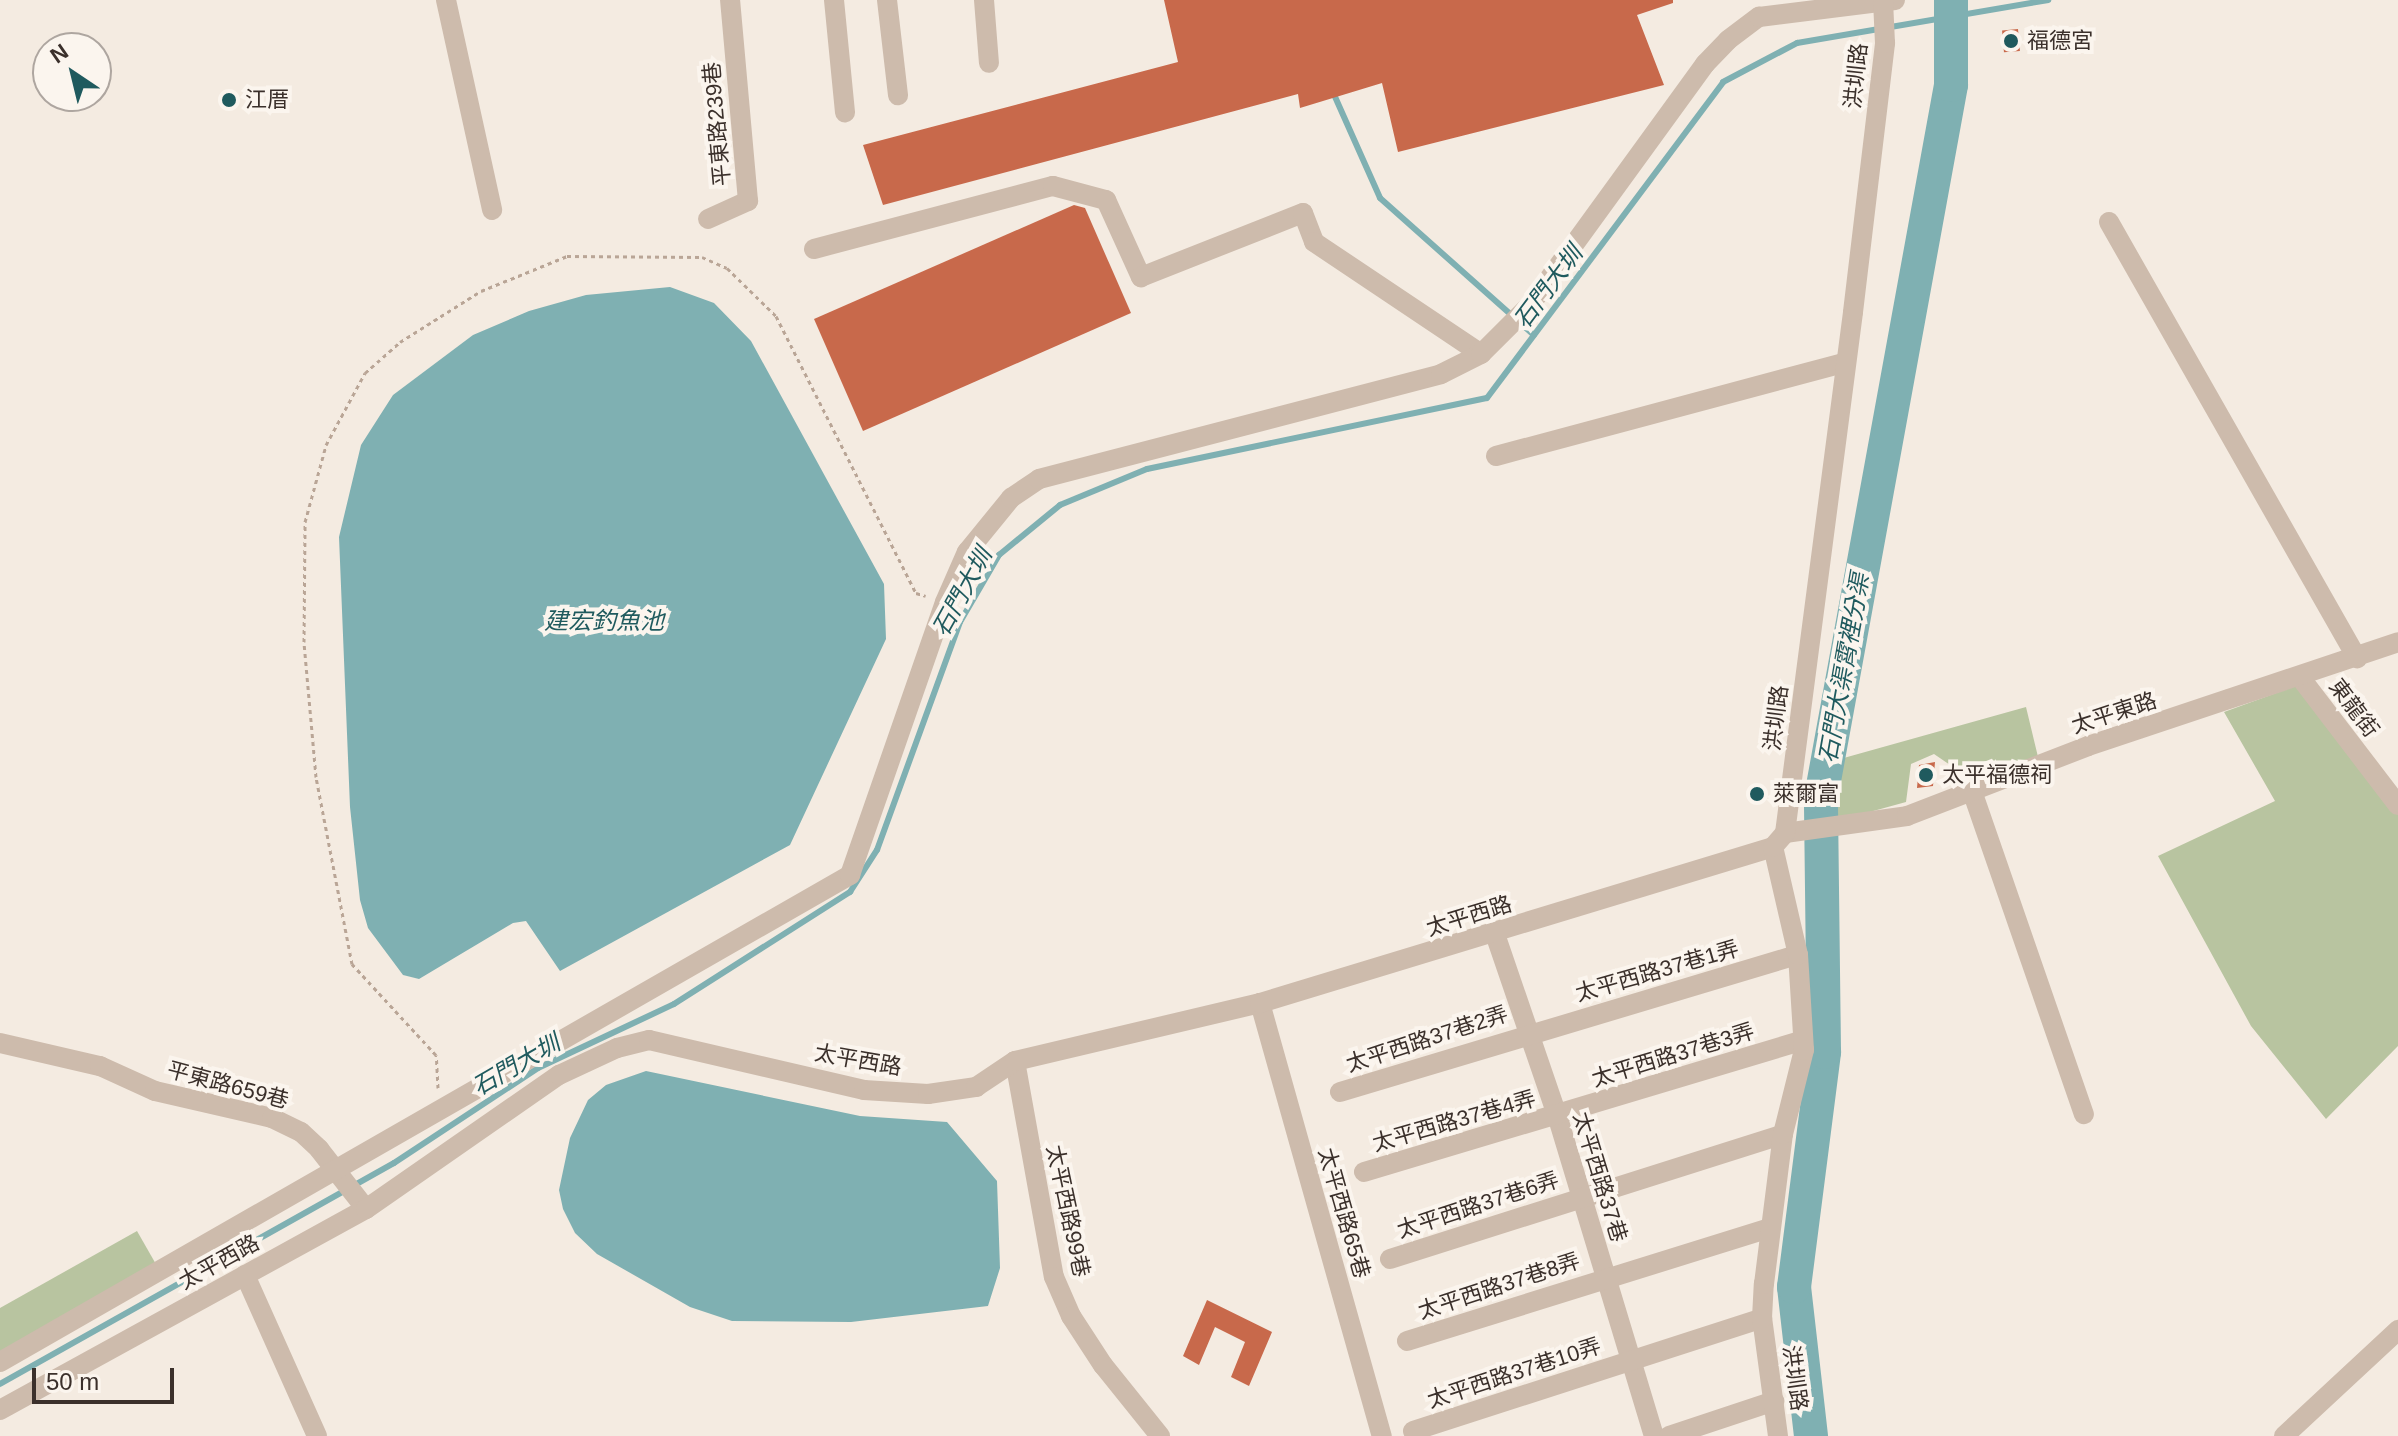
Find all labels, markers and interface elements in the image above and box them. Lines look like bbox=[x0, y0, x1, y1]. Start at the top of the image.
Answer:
place label: 福德宮 bbox=[2027, 28, 2093, 54]
north arrow bbox=[32, 32, 112, 112]
marker: 福德宮 bbox=[2002, 32, 2020, 50]
text: N bbox=[45, 39, 73, 68]
street label: 洪圳路 bbox=[1839, 42, 1873, 110]
street label: 平東路239巷 bbox=[698, 61, 736, 187]
place label: 江厝 bbox=[245, 87, 289, 113]
marker: 江厝 bbox=[220, 91, 238, 109]
water label: 石門大圳 bbox=[1508, 240, 1588, 334]
water label: 石門大圳 bbox=[926, 543, 998, 641]
water label: 石門大渠霄裡分渠 bbox=[1813, 571, 1875, 765]
water label: 建宏釣魚池 bbox=[544, 607, 664, 635]
street label: 東龍街 bbox=[2324, 674, 2384, 742]
street label: 洪圳路 bbox=[1759, 684, 1793, 752]
street label: 太平東路 bbox=[2068, 687, 2160, 739]
place label: 太平福德祠 bbox=[1942, 762, 2052, 788]
marker: 太平福德祠 bbox=[1917, 766, 1935, 784]
place label: 萊爾富 bbox=[1773, 781, 1839, 807]
marker: 萊爾富 bbox=[1748, 785, 1766, 803]
street label: 太平西路 bbox=[1423, 891, 1515, 941]
street label: 太平西路37巷1弄 bbox=[1572, 935, 1742, 1007]
street label: 太平西路37巷2弄 bbox=[1343, 1000, 1511, 1078]
street label: 太平西路37巷3弄 bbox=[1588, 1018, 1758, 1092]
water label: 石門大圳 bbox=[467, 1029, 565, 1101]
street label: 太平西路 bbox=[812, 1039, 904, 1081]
street label: 平東路659巷 bbox=[164, 1056, 292, 1114]
street label: 太平西路37巷4弄 bbox=[1369, 1085, 1539, 1157]
street label: 太平西路37巷 bbox=[1568, 1109, 1632, 1245]
street label: 太平西路99巷 bbox=[1041, 1142, 1095, 1280]
street label: 太平西路65巷 bbox=[1313, 1145, 1375, 1281]
street label: 太平西路37巷6弄 bbox=[1394, 1166, 1562, 1244]
street label: 太平西路 bbox=[174, 1229, 264, 1295]
street label: 太平西路37巷8弄 bbox=[1415, 1247, 1583, 1325]
street label: 太平西路37巷10弄 bbox=[1424, 1332, 1604, 1414]
street label: 洪圳路 bbox=[1777, 1343, 1813, 1413]
scale bar bbox=[36, 1352, 178, 1402]
text: 50 m bbox=[46, 1368, 99, 1395]

